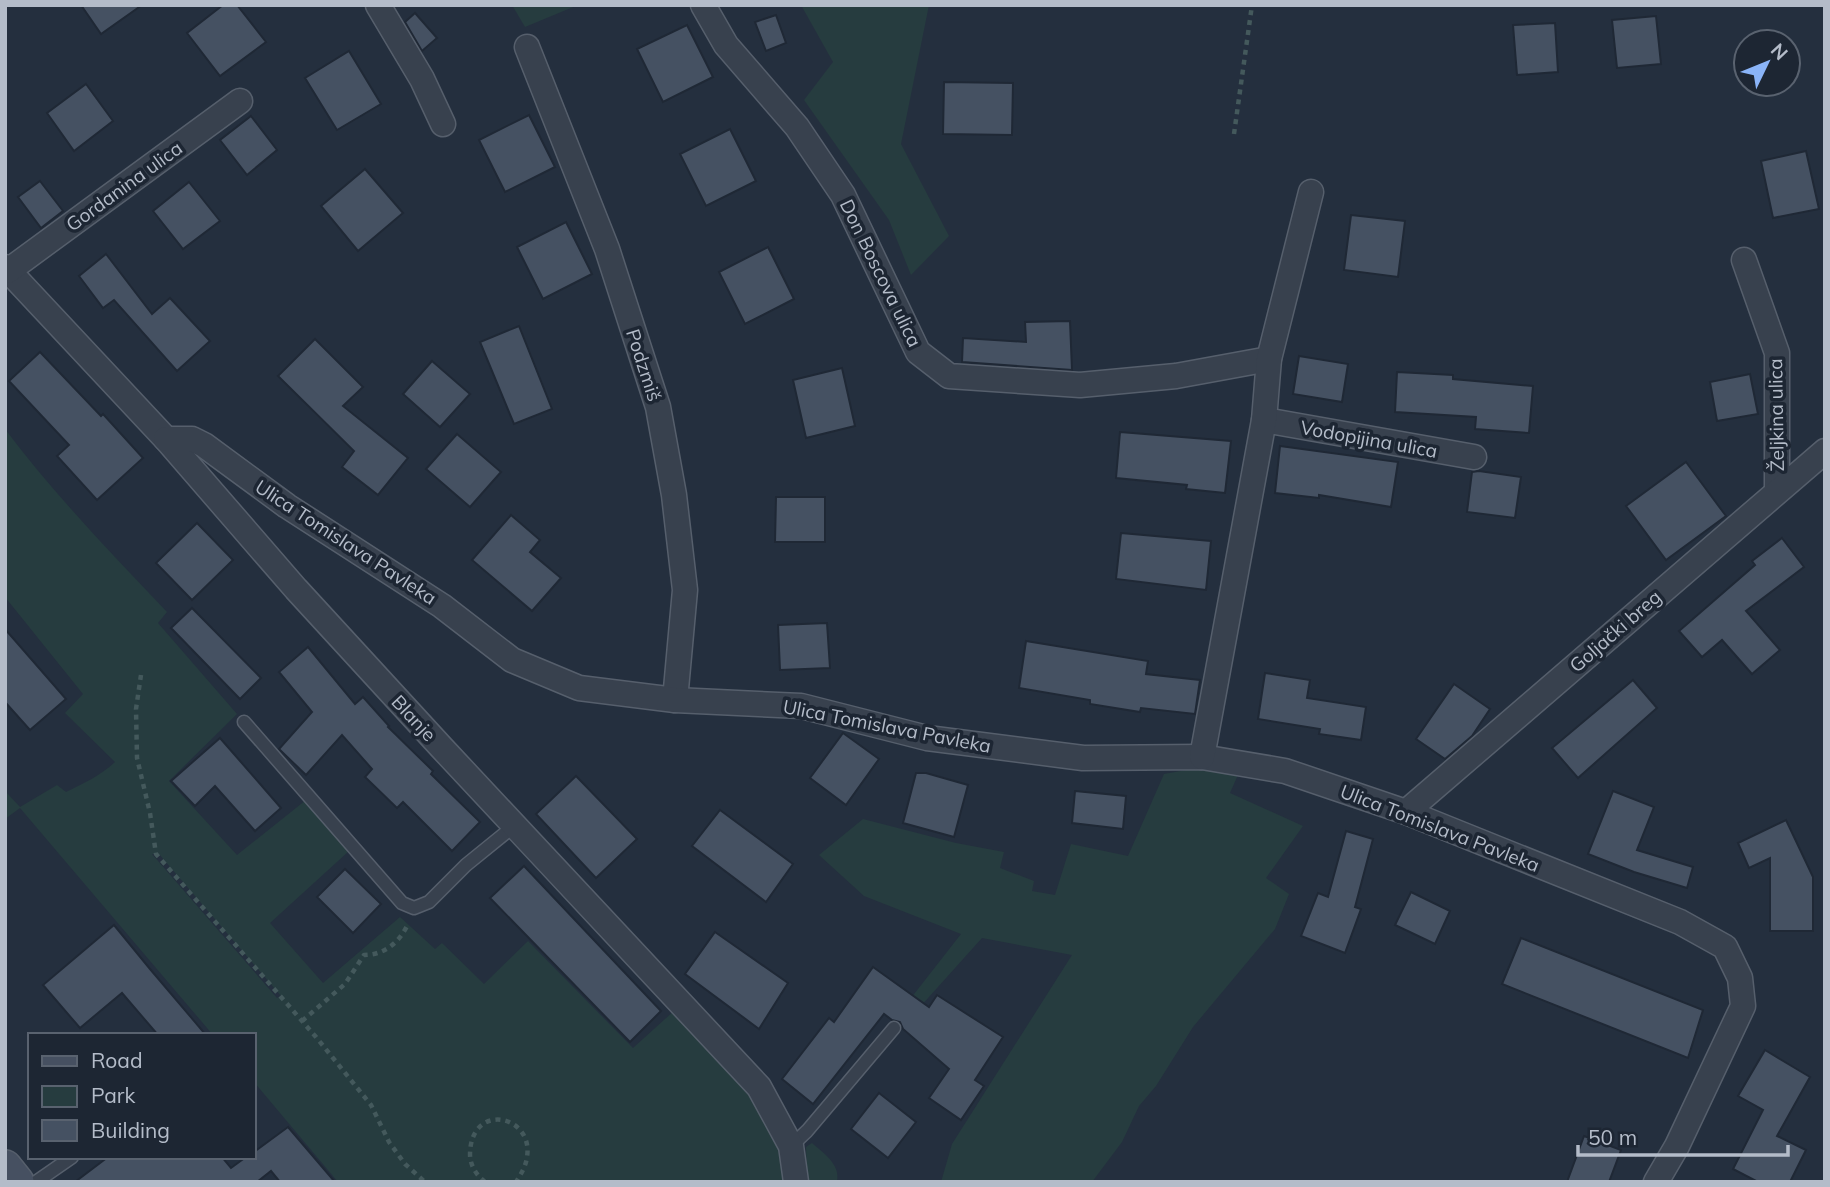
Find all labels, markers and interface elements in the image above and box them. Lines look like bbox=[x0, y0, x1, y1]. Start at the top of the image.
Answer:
north arrow bbox=[1732, 28, 1802, 98]
text: N bbox=[1766, 38, 1793, 65]
street label: Gordanina ulica bbox=[61, 136, 187, 236]
street label: Don Boscova ulica bbox=[835, 195, 927, 351]
street label: Podzmiš bbox=[621, 326, 667, 404]
street label: Željkina ulica bbox=[1763, 358, 1789, 472]
street label: Vodopijina ulica bbox=[1299, 415, 1439, 463]
street label: Ulica Tomislava Pavleka bbox=[251, 474, 441, 610]
street label: Goljački breg bbox=[1564, 585, 1666, 677]
street label: Blanje bbox=[387, 690, 441, 746]
street label: Ulica Tomislava Pavleka bbox=[781, 694, 993, 758]
street label: Ulica Tomislava Pavleka bbox=[1337, 779, 1543, 877]
legend bbox=[28, 1033, 256, 1159]
text: Road bbox=[91, 1047, 142, 1073]
text: Park bbox=[91, 1082, 135, 1108]
scale bar bbox=[1578, 1114, 1788, 1158]
text: Building bbox=[91, 1117, 170, 1143]
text: 50 m bbox=[1588, 1124, 1637, 1150]

